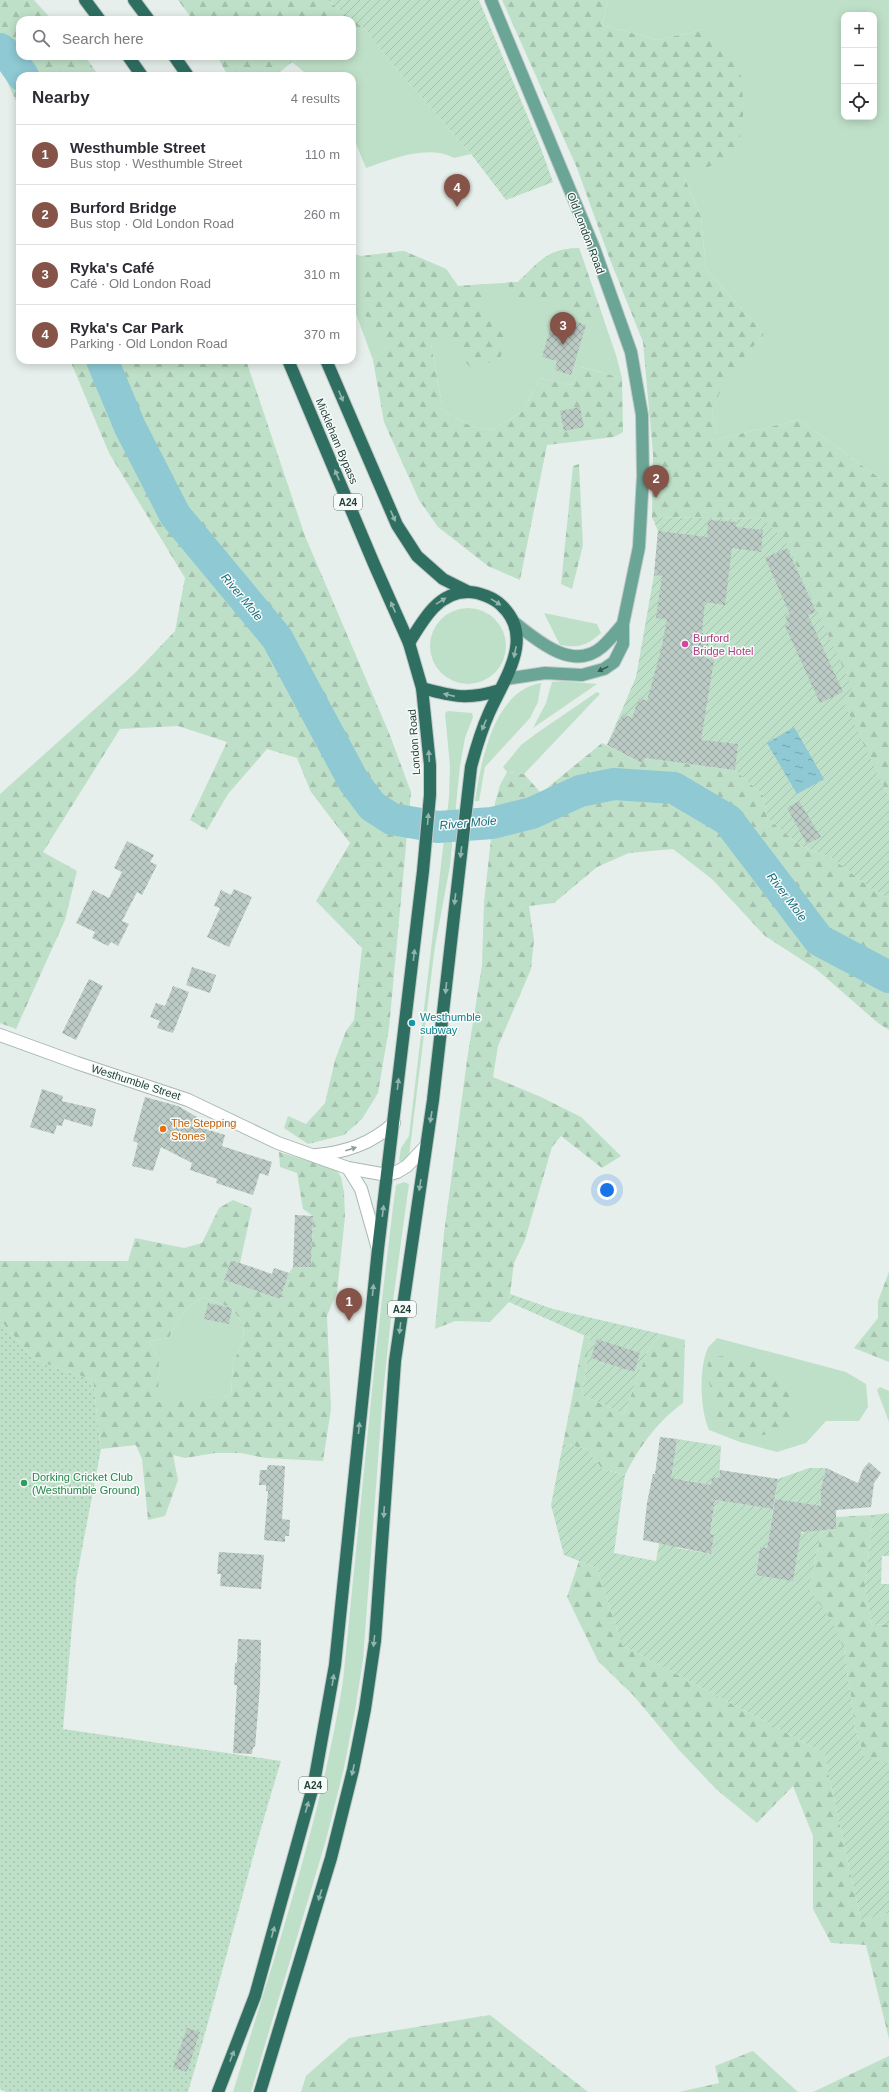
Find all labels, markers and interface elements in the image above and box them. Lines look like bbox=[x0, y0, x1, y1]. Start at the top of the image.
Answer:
map controls bbox=[841, 12, 877, 120]
button: + bbox=[841, 12, 877, 48]
search box bbox=[16, 16, 356, 60]
icon: search bbox=[30, 27, 52, 49]
text: Search here bbox=[62, 30, 144, 47]
button: − bbox=[841, 48, 877, 84]
button: locate bbox=[841, 84, 877, 120]
text: Nearby bbox=[32, 88, 90, 107]
text: 4 results bbox=[291, 91, 340, 106]
text: Westhumble Street bbox=[70, 139, 206, 156]
text: 1 bbox=[41, 147, 49, 162]
text: 110 m bbox=[305, 147, 340, 162]
text: Bus stop · Westhumble Street bbox=[70, 156, 242, 171]
pin: 4 bbox=[444, 174, 470, 207]
street label: Old London Road bbox=[565, 191, 607, 275]
text: Burford Bridge bbox=[70, 199, 177, 216]
text: 2 bbox=[41, 207, 49, 222]
text: 260 m bbox=[304, 207, 340, 222]
text: Bus stop · Old London Road bbox=[70, 216, 234, 231]
text: Ryka's Café bbox=[70, 259, 154, 276]
text: 3 bbox=[41, 267, 49, 282]
text: 310 m bbox=[304, 267, 340, 282]
text: Café · Old London Road bbox=[70, 276, 211, 291]
pin: 3 bbox=[550, 312, 576, 345]
text: Ryka's Car Park bbox=[70, 319, 184, 336]
text: 4 bbox=[41, 327, 49, 342]
text: 370 m bbox=[304, 327, 340, 342]
text: Parking · Old London Road bbox=[70, 336, 228, 351]
one-way arrow bbox=[339, 391, 345, 403]
street label: Mickleham Bypass bbox=[314, 396, 361, 486]
pin: 2 bbox=[643, 465, 669, 498]
one-way arrow bbox=[333, 469, 340, 481]
road number: A24 bbox=[334, 494, 362, 510]
one-way arrow bbox=[390, 510, 396, 522]
water label: River Mole bbox=[218, 571, 266, 624]
one-way arrow bbox=[436, 598, 447, 605]
one-way arrow bbox=[491, 598, 501, 606]
one-way arrow bbox=[390, 602, 396, 613]
place label: Burford Bridge Hotel bbox=[693, 632, 754, 657]
marker: Burford Bridge Hotel bbox=[680, 639, 690, 649]
one-way arrow bbox=[512, 646, 518, 658]
one-way arrow bbox=[597, 666, 609, 672]
one-way arrow bbox=[442, 692, 455, 698]
street label: London Road bbox=[406, 709, 422, 775]
one-way arrow bbox=[481, 720, 487, 731]
one-way arrow bbox=[426, 750, 433, 762]
one-way arrow bbox=[424, 813, 431, 825]
water label: River Mole bbox=[439, 813, 497, 832]
one-way arrow bbox=[458, 846, 464, 858]
water label: River Mole bbox=[764, 870, 810, 924]
one-way arrow bbox=[452, 893, 459, 905]
one-way arrow bbox=[410, 949, 417, 961]
one-way arrow bbox=[442, 982, 449, 994]
place label: Westhumble subway bbox=[420, 1011, 481, 1036]
marker: Westhumble subway bbox=[407, 1018, 417, 1028]
street label: Westhumble Street bbox=[90, 1062, 182, 1102]
one-way arrow bbox=[395, 1078, 401, 1090]
one-way arrow bbox=[428, 1111, 434, 1123]
place label: The Stepping Stones bbox=[171, 1117, 236, 1142]
marker: The Stepping Stones bbox=[158, 1124, 168, 1134]
one-way arrow bbox=[345, 1145, 357, 1151]
one-way arrow bbox=[417, 1179, 423, 1191]
your location bbox=[597, 1180, 617, 1200]
one-way arrow bbox=[380, 1205, 386, 1217]
one-way arrow bbox=[370, 1284, 377, 1296]
pin: 1 bbox=[336, 1288, 362, 1321]
road number: A24 bbox=[388, 1301, 416, 1317]
one-way arrow bbox=[397, 1322, 403, 1334]
one-way arrow bbox=[356, 1422, 362, 1434]
place label: Dorking Cricket Club (Westhumble Ground) bbox=[32, 1471, 140, 1496]
marker: Dorking Cricket Club (Westhumble Ground) bbox=[19, 1478, 29, 1488]
one-way arrow bbox=[381, 1506, 388, 1518]
one-way arrow bbox=[371, 1635, 378, 1648]
one-way arrow bbox=[330, 1674, 336, 1686]
one-way arrow bbox=[350, 1764, 356, 1776]
road number: A24 bbox=[299, 1777, 327, 1793]
one-way arrow bbox=[304, 1801, 310, 1813]
one-way arrow bbox=[317, 1890, 323, 1902]
one-way arrow bbox=[270, 1926, 276, 1939]
one-way arrow bbox=[229, 2050, 235, 2061]

